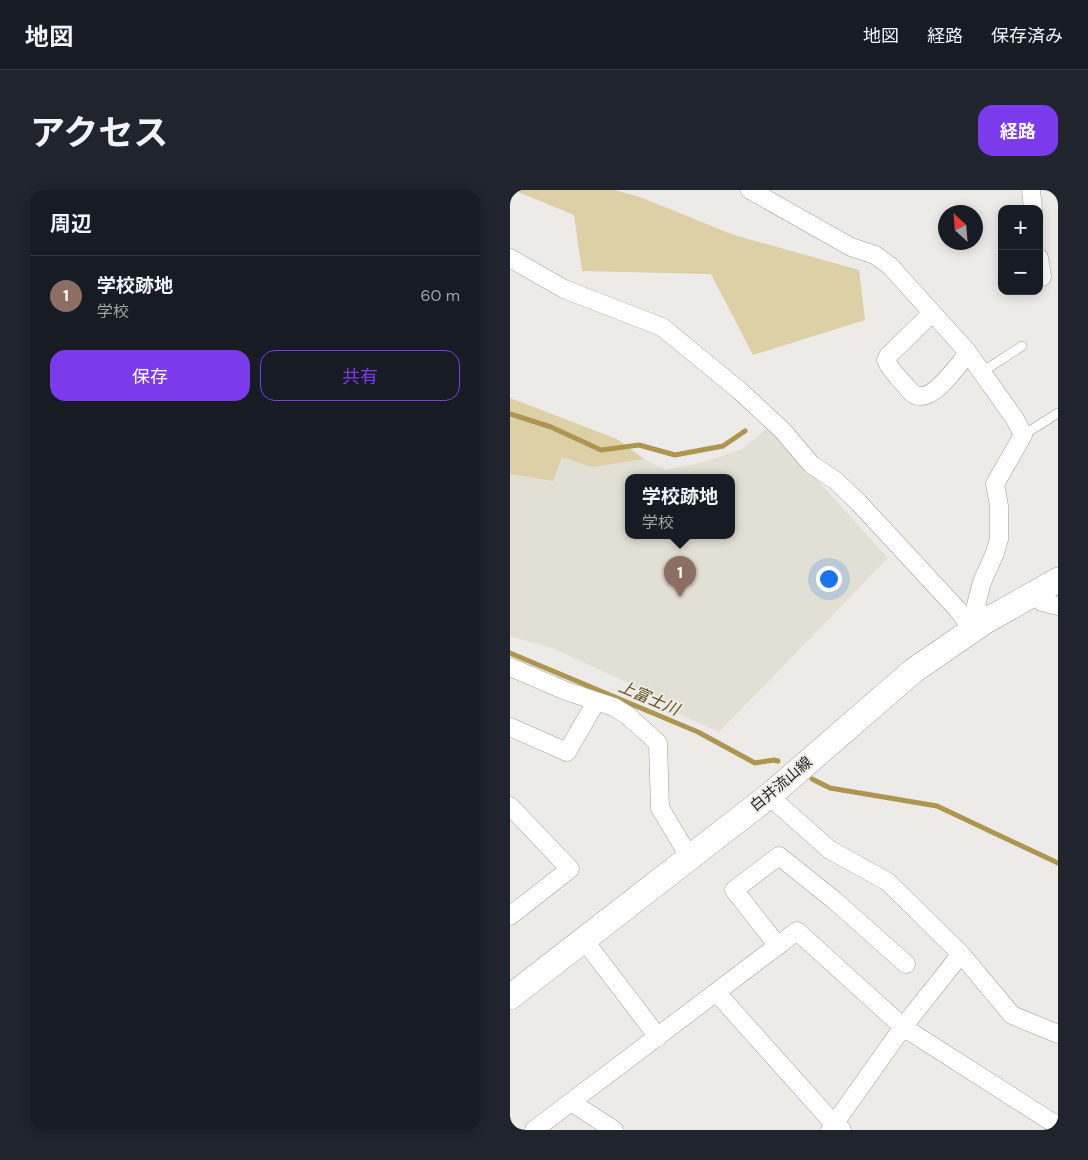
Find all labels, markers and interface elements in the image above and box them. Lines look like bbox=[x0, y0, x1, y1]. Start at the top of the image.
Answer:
text: 地図 bbox=[25, 21, 73, 52]
text: 地図 bbox=[863, 24, 899, 48]
text: 経路 bbox=[927, 24, 963, 48]
text: 保存済み bbox=[991, 24, 1063, 48]
button: 経路 bbox=[978, 105, 1058, 156]
text: アクセス bbox=[30, 110, 168, 156]
north arrow bbox=[938, 205, 983, 250]
map controls bbox=[998, 205, 1043, 295]
button: + bbox=[998, 205, 1043, 250]
text: 周辺 bbox=[50, 210, 92, 238]
button: − bbox=[998, 250, 1043, 295]
text: 学校跡地 bbox=[97, 273, 173, 298]
text: 1 bbox=[63, 285, 69, 306]
text: 60 m bbox=[420, 285, 460, 306]
text: 学校 bbox=[97, 301, 129, 322]
button: 保存 bbox=[50, 350, 250, 401]
button: 共有 bbox=[260, 350, 460, 401]
popup bbox=[625, 474, 735, 539]
text: 学校跡地 bbox=[642, 484, 718, 509]
text: 学校 bbox=[642, 512, 674, 533]
pin: 1 bbox=[664, 556, 696, 597]
your location bbox=[816, 566, 842, 592]
water label: 上富士川 bbox=[615, 676, 684, 721]
street label: 白井流山線 bbox=[746, 752, 816, 816]

